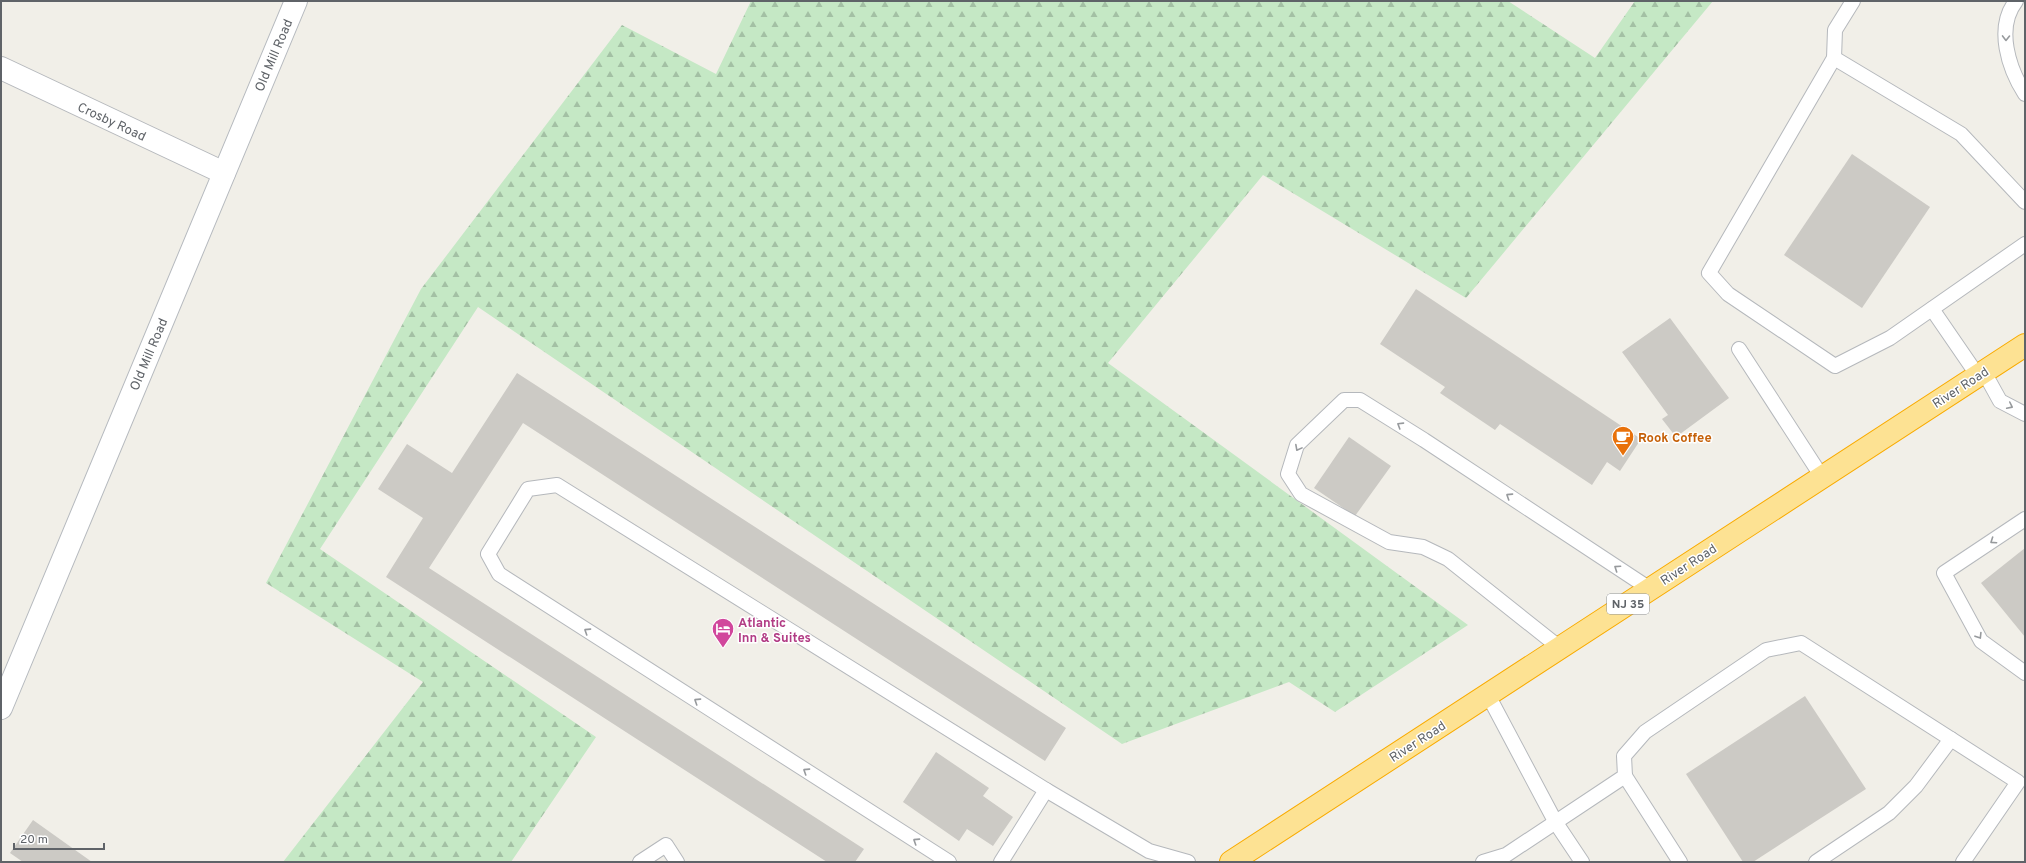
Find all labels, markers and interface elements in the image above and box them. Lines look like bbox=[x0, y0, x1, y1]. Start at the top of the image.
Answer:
street label: Old Mill Road bbox=[252, 17, 297, 94]
one-way arrow bbox=[2002, 35, 2010, 41]
street label: Crosby Road bbox=[74, 100, 148, 146]
street label: Old Mill Road bbox=[127, 316, 172, 393]
street label: River Road bbox=[1930, 365, 1992, 413]
one-way arrow bbox=[2005, 401, 2013, 409]
one-way arrow bbox=[1397, 422, 1404, 430]
cafe icon: Rook Coffee bbox=[1610, 424, 1636, 457]
place label: Rook Coffee bbox=[1638, 431, 1712, 447]
one-way arrow bbox=[1295, 444, 1303, 451]
one-way arrow bbox=[1506, 493, 1513, 500]
one-way arrow bbox=[1990, 536, 1997, 543]
street label: River Road bbox=[1658, 542, 1720, 590]
one-way arrow bbox=[1615, 565, 1622, 572]
road number: NJ 35 bbox=[1607, 594, 1649, 614]
hotel icon: Atlantic Inn & Suites bbox=[710, 616, 736, 649]
place label: Atlantic Inn & Suites bbox=[738, 616, 811, 647]
one-way arrow bbox=[585, 628, 592, 635]
one-way arrow bbox=[1975, 632, 1982, 639]
one-way arrow bbox=[694, 698, 701, 705]
street label: River Road bbox=[1387, 719, 1449, 767]
one-way arrow bbox=[803, 768, 810, 776]
scale bar bbox=[14, 825, 104, 851]
text: 20 m bbox=[20, 832, 48, 848]
one-way arrow bbox=[913, 838, 920, 846]

